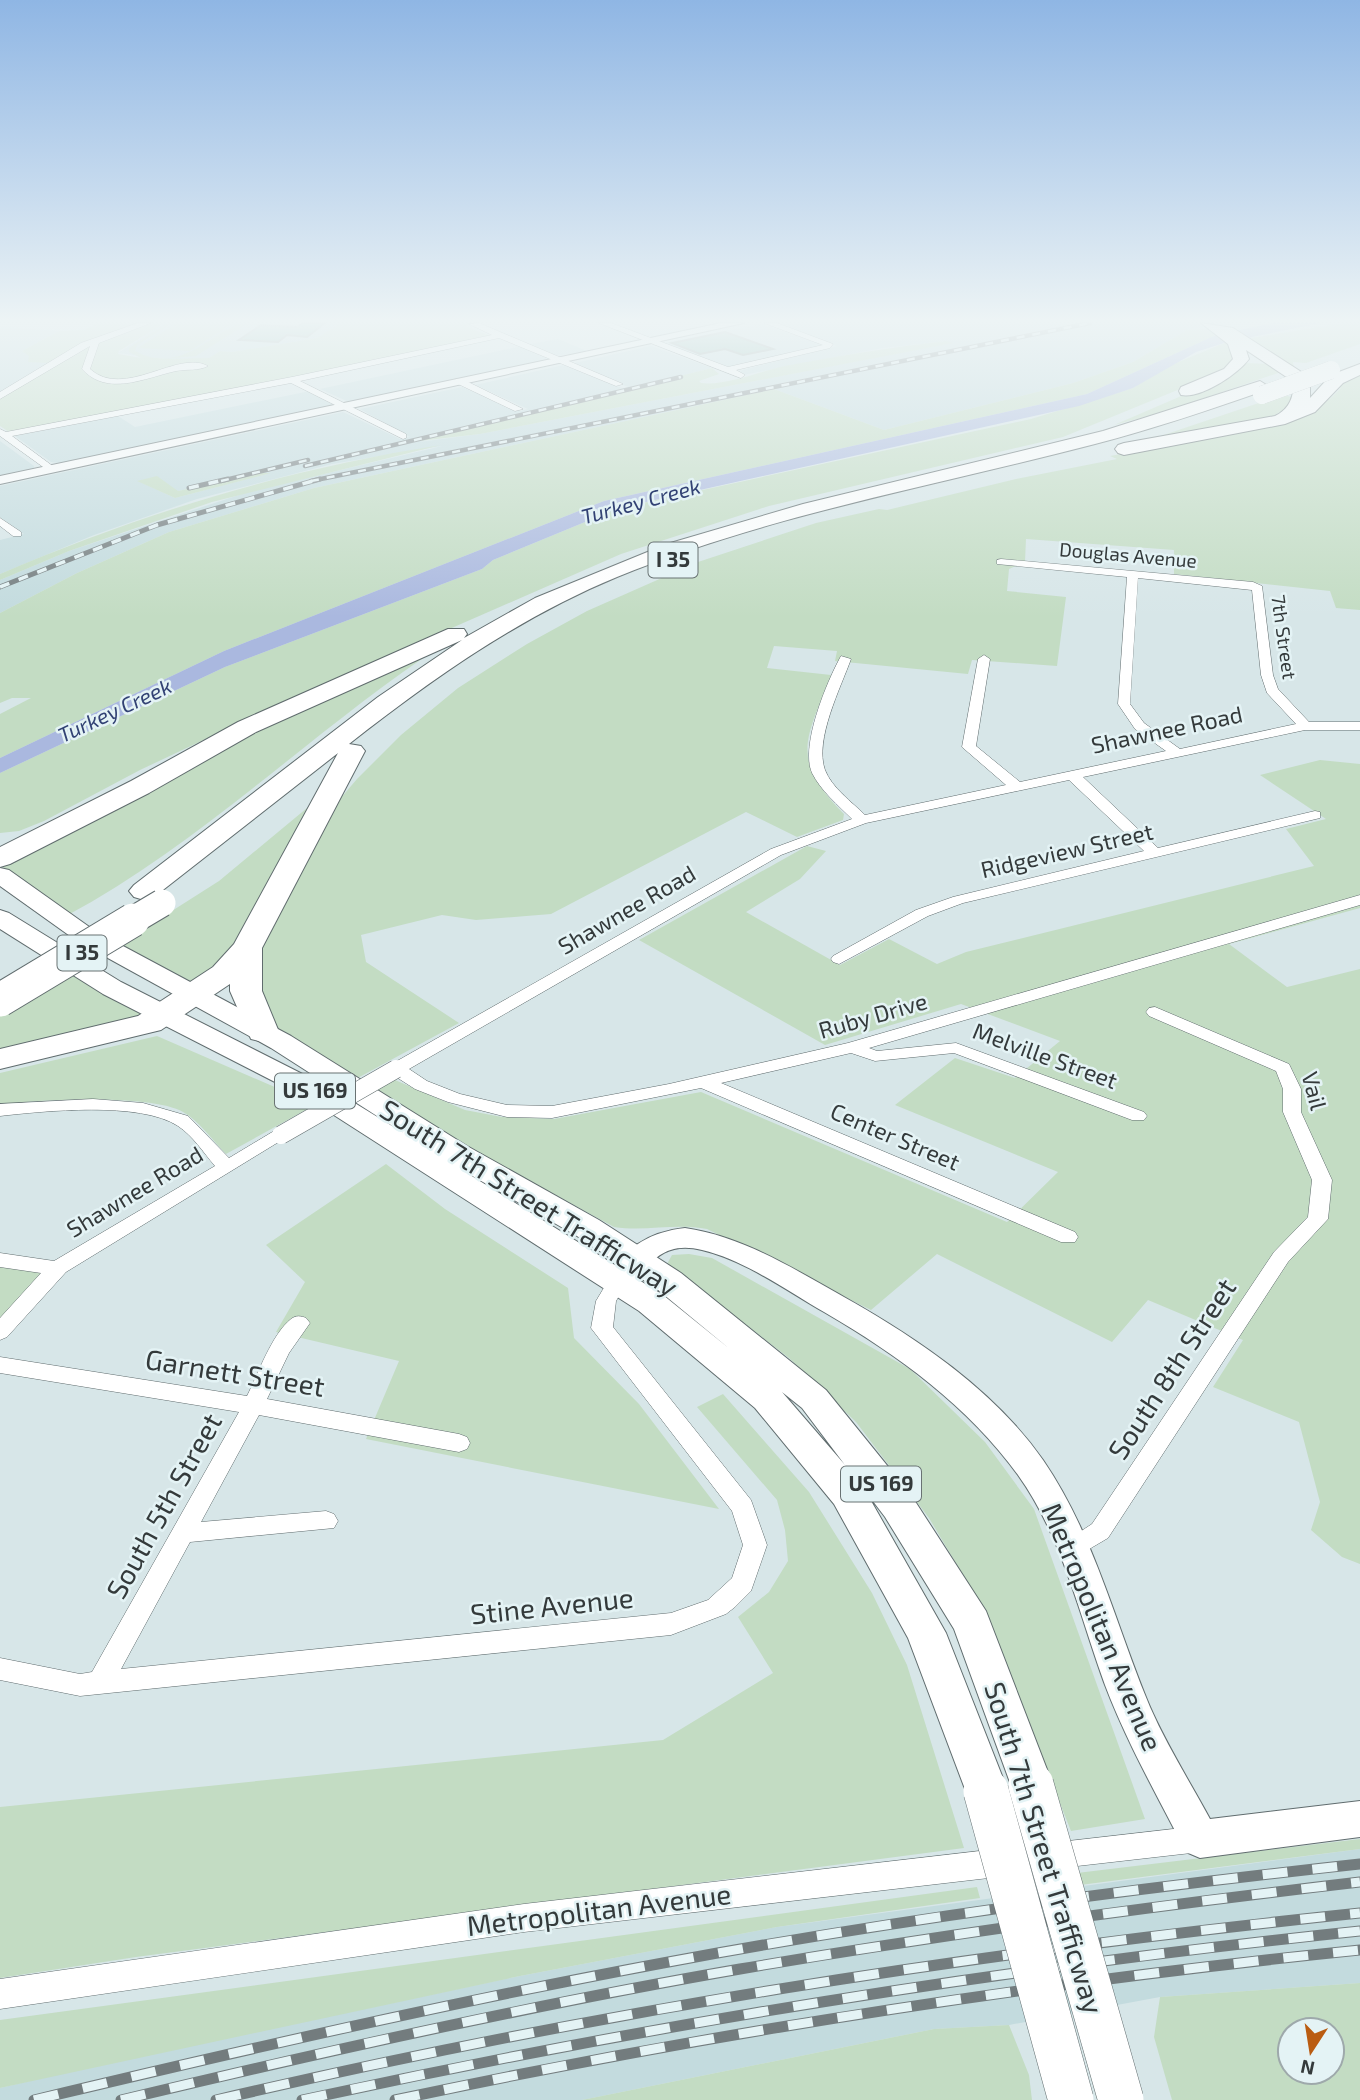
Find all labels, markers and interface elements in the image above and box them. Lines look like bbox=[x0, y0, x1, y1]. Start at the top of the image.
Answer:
water label: Turkey Creek bbox=[578, 473, 703, 529]
street label: Douglas Avenue bbox=[1058, 537, 1198, 572]
road number: I 35 bbox=[648, 542, 698, 578]
street label: 7th Street bbox=[1267, 593, 1302, 681]
water label: Turkey Creek bbox=[54, 672, 176, 748]
street label: Shawnee Road bbox=[1089, 699, 1245, 759]
street label: Ridgeview Street bbox=[978, 817, 1156, 883]
street label: Shawnee Road bbox=[553, 859, 700, 960]
road number: I 35 bbox=[57, 936, 106, 970]
street label: Ruby Drive bbox=[815, 986, 930, 1044]
street label: Melville Street bbox=[969, 1016, 1122, 1094]
street label: Vail bbox=[1296, 1069, 1334, 1113]
road number: US 169 bbox=[275, 1074, 355, 1108]
street label: South 7th Street Trafficway bbox=[374, 1091, 685, 1303]
street label: Center Street bbox=[827, 1096, 964, 1176]
street label: Shawnee Road bbox=[61, 1139, 208, 1243]
street label: South 8th Street bbox=[1100, 1272, 1242, 1465]
street label: Garnett Street bbox=[143, 1341, 327, 1403]
street label: South 5th Street bbox=[98, 1407, 228, 1604]
road number: US 169 bbox=[841, 1466, 921, 1502]
street label: Metropolitan Avenue bbox=[1035, 1497, 1171, 1756]
street label: Stine Avenue bbox=[469, 1580, 635, 1630]
street label: South 7th Street Trafficway bbox=[978, 1678, 1112, 2018]
street label: Metropolitan Avenue bbox=[465, 1876, 733, 1942]
north arrow bbox=[1276, 2016, 1346, 2086]
text: N bbox=[1298, 2055, 1316, 2081]

